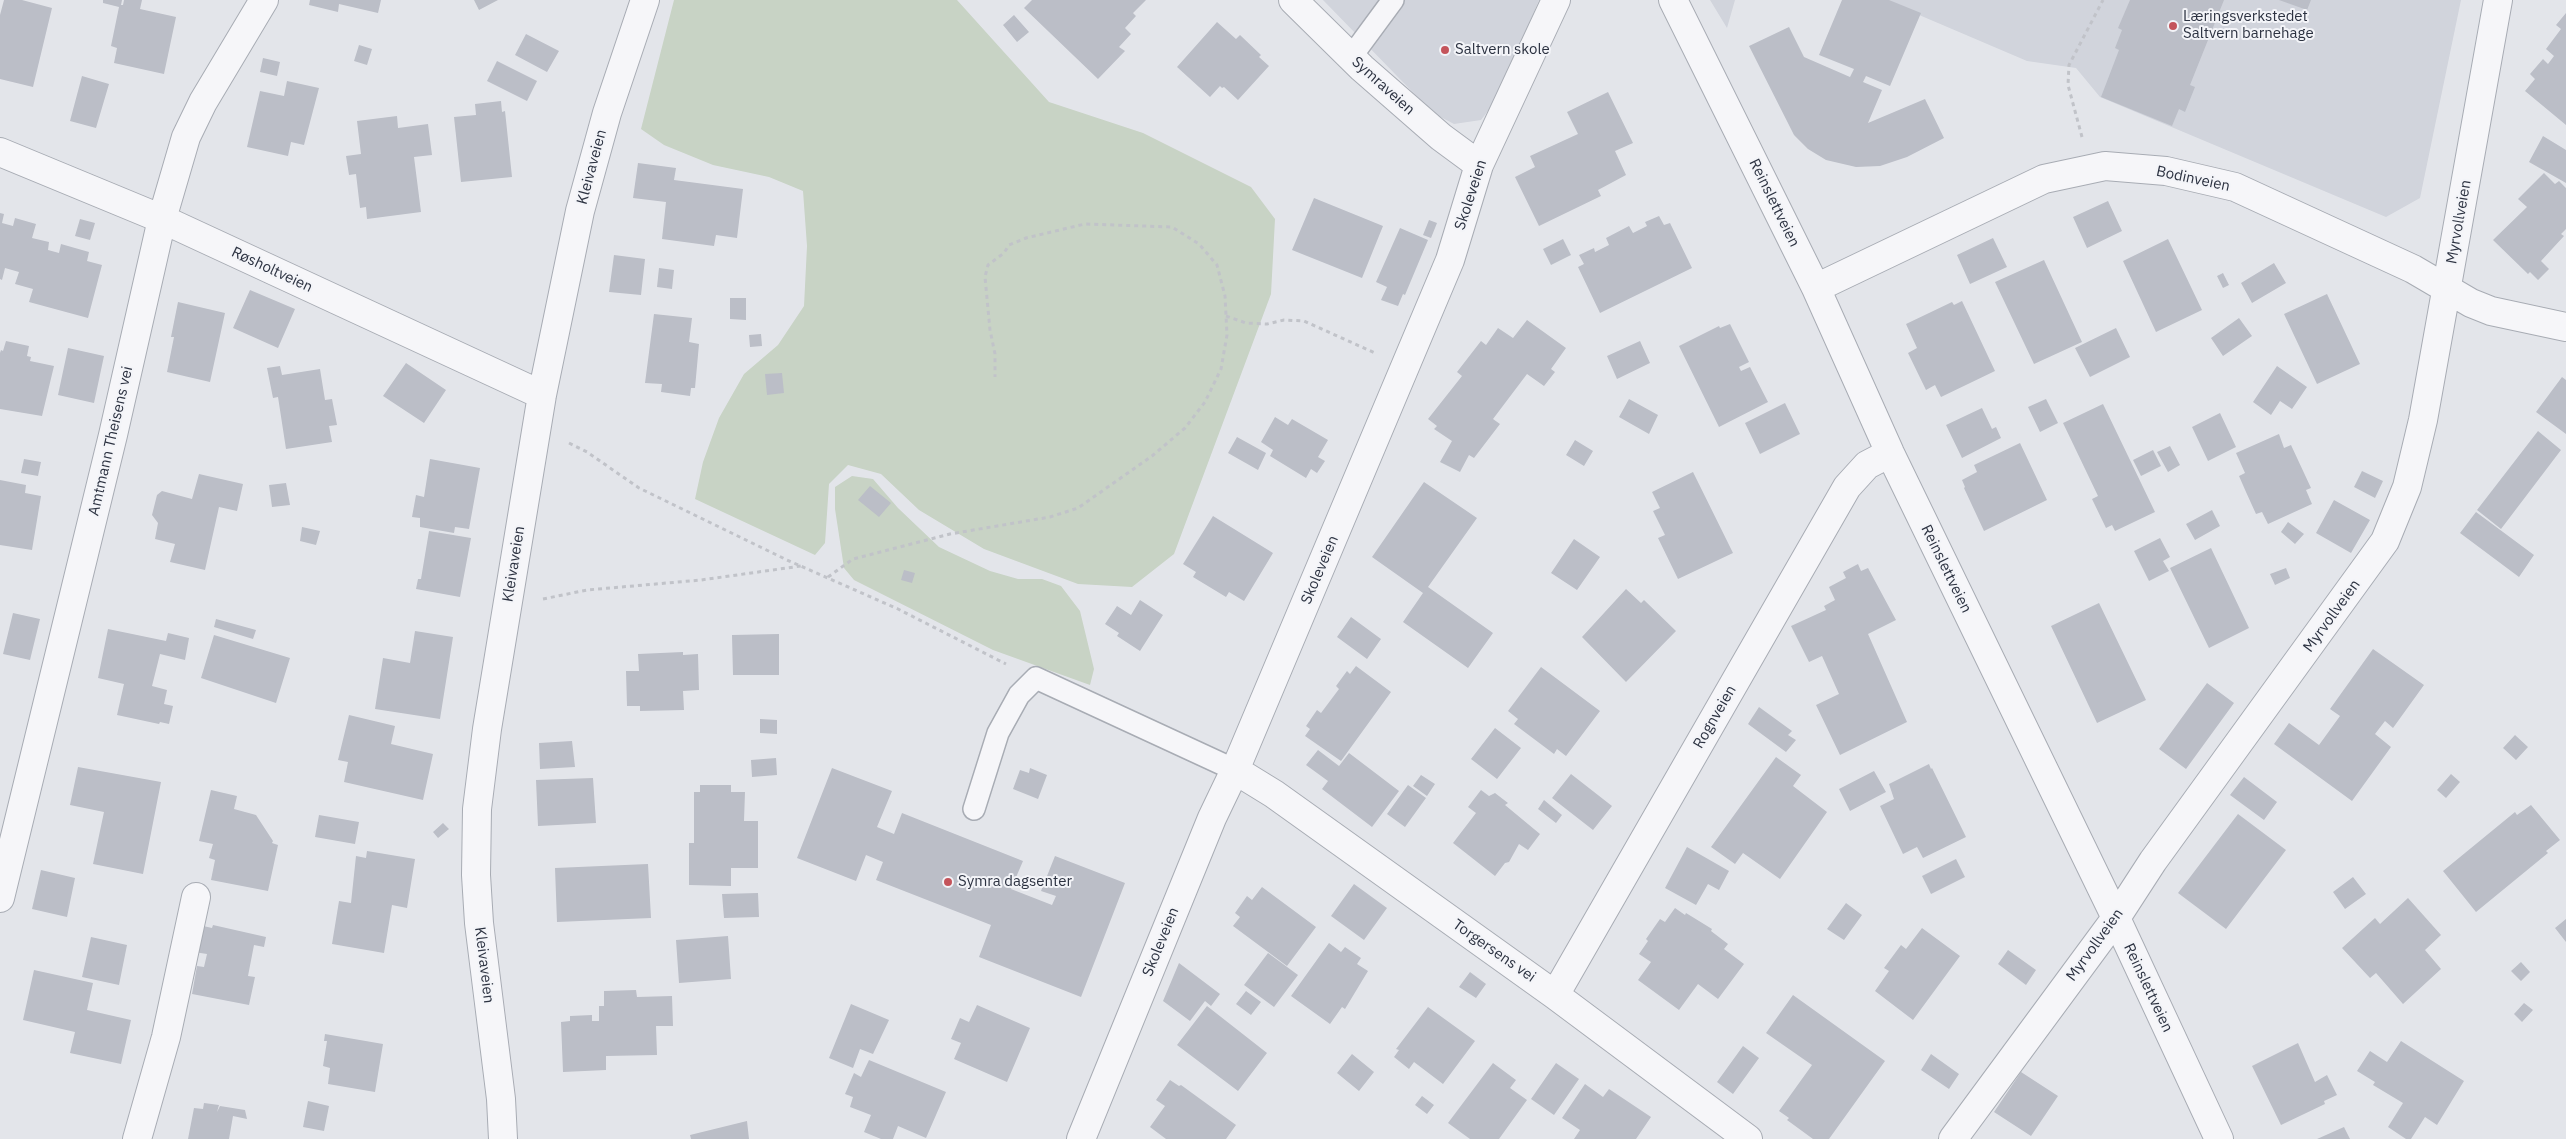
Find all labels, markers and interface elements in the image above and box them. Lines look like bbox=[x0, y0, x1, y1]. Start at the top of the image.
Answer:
place label: Læringsverkstedet Saltvern barnehage bbox=[2183, 8, 2314, 43]
marker: Læringsverkstedet Saltvern barnehage bbox=[2167, 20, 2179, 32]
place label: Saltvern skole bbox=[1455, 41, 1550, 59]
marker: Saltvern skole bbox=[1439, 44, 1451, 56]
street label: Symraveien bbox=[1348, 53, 1418, 119]
street label: Kleivaveien bbox=[573, 128, 611, 206]
street label: Reinslettveien bbox=[1745, 156, 1803, 250]
street label: Skoleveien bbox=[1451, 158, 1491, 232]
street label: Bodinveien bbox=[2154, 162, 2232, 196]
street label: Myrvollveien bbox=[2443, 179, 2475, 265]
street label: Røsholtveien bbox=[229, 243, 315, 297]
street label: Amtmann Theisens vei bbox=[85, 364, 137, 518]
street label: Reinslettveien bbox=[1917, 522, 1975, 616]
street label: Kleivaveien bbox=[499, 525, 529, 603]
street label: Skoleveien bbox=[1297, 533, 1343, 607]
street label: Myrvollveien bbox=[2300, 576, 2364, 656]
street label: Rognveien bbox=[1690, 682, 1740, 752]
place label: Symra dagsenter bbox=[958, 873, 1072, 891]
marker: Symra dagsenter bbox=[942, 876, 954, 888]
street label: Skoleveien bbox=[1139, 905, 1183, 979]
street label: Myrvollveien bbox=[2063, 905, 2127, 985]
street label: Torgersens vei bbox=[1449, 916, 1539, 986]
street label: Kleivaveien bbox=[470, 926, 498, 1004]
street label: Reinslettveien bbox=[2120, 941, 2176, 1035]

